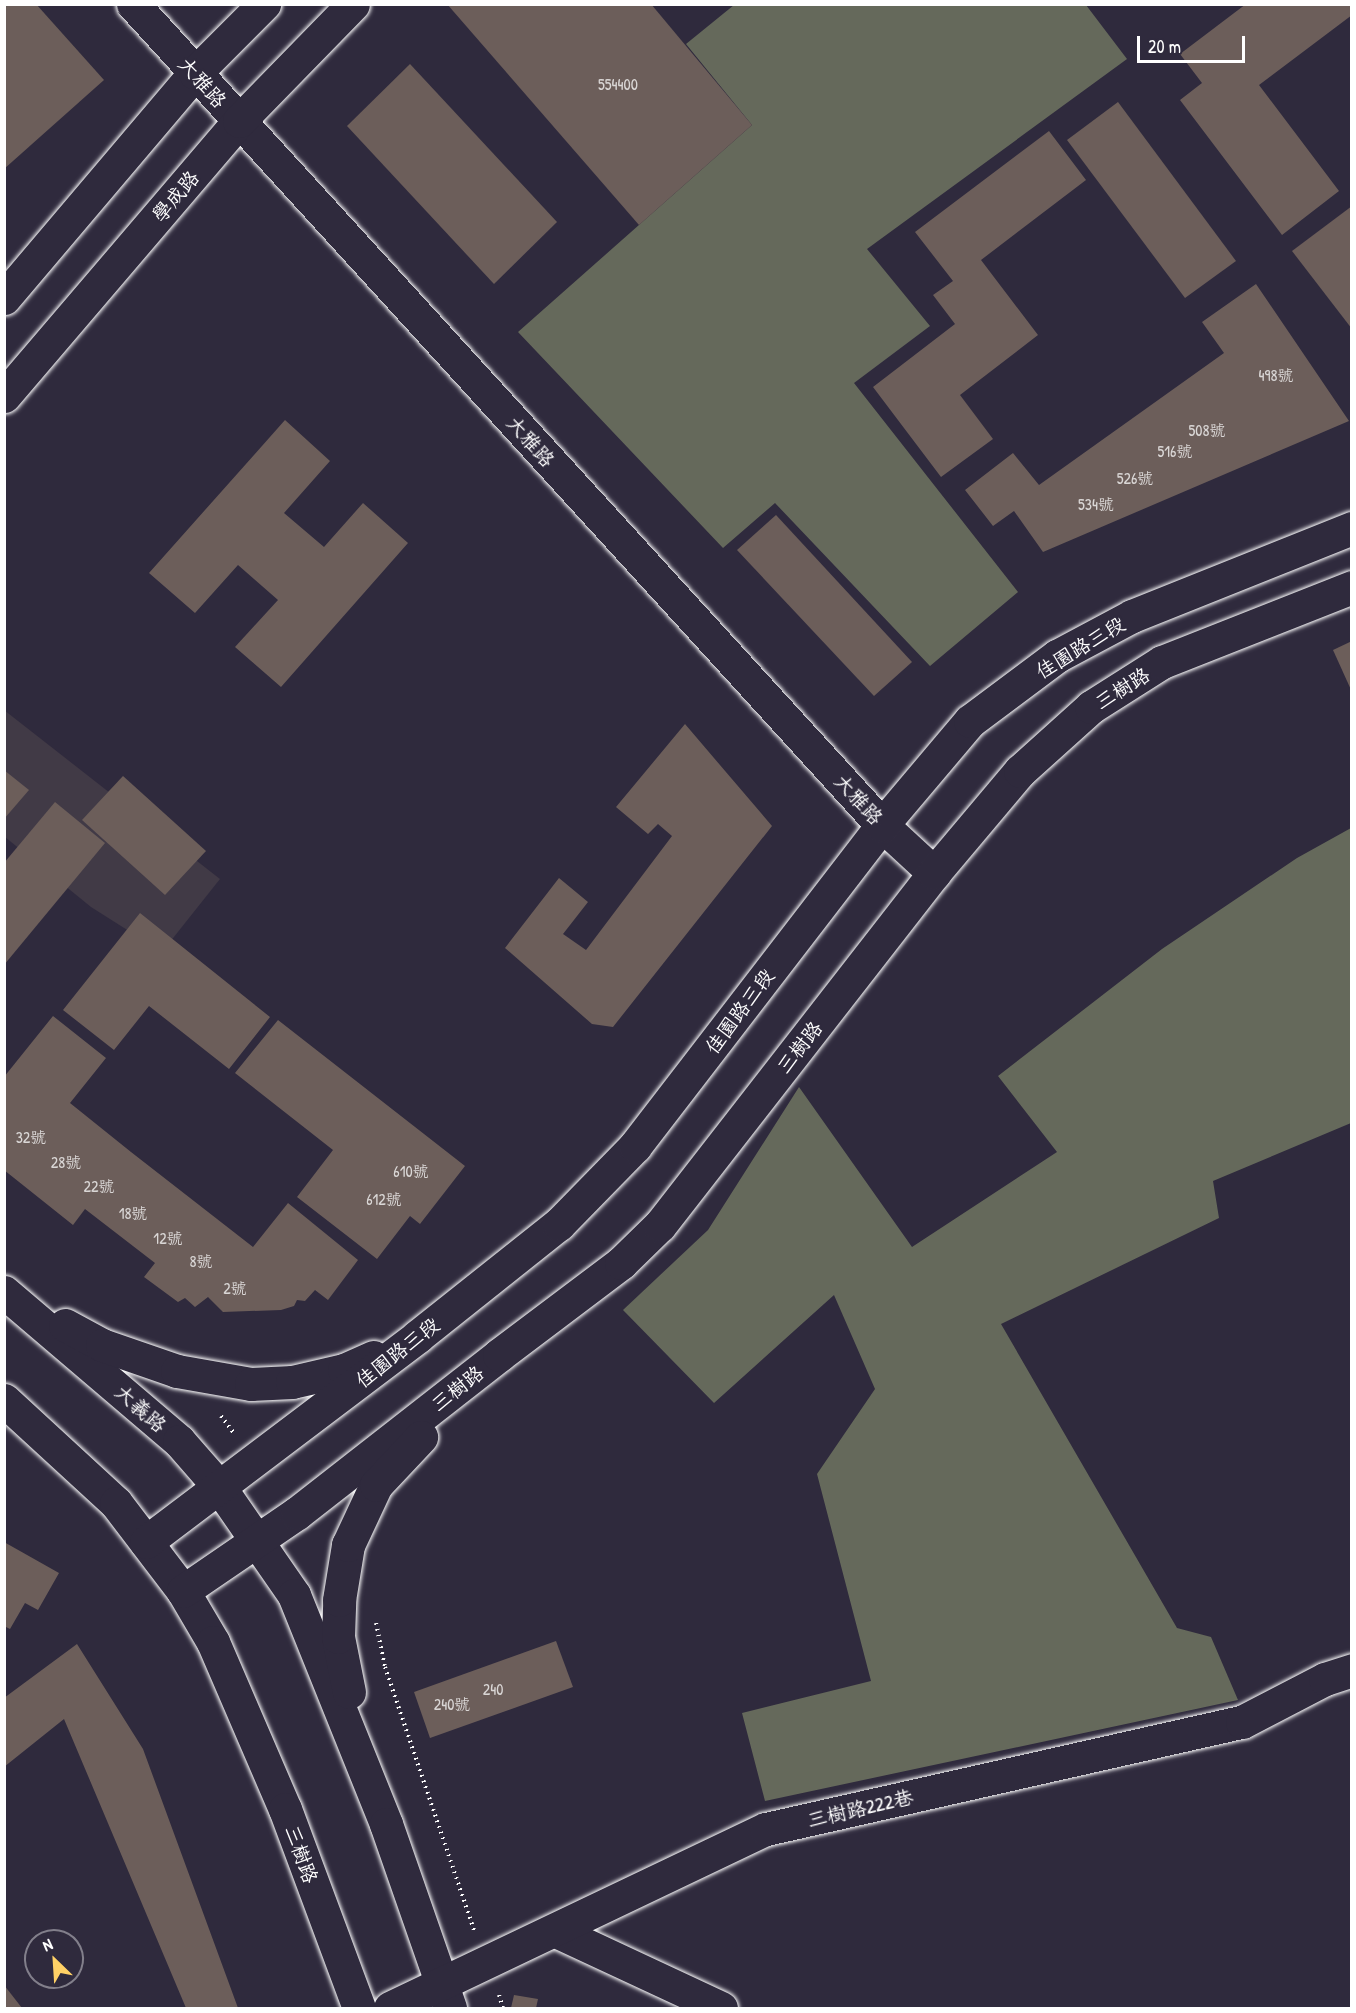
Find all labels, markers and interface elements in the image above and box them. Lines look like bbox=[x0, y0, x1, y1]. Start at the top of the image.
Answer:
scale bar bbox=[1140, 24, 1248, 62]
text: 20 m bbox=[1148, 34, 1181, 59]
street label: 大雅路 bbox=[174, 52, 232, 112]
house number: 554400 bbox=[598, 74, 638, 94]
street label: 學成路 bbox=[147, 165, 203, 227]
house number: 498號 bbox=[1259, 365, 1293, 385]
street label: 大雅路 bbox=[502, 411, 560, 471]
house number: 508號 bbox=[1189, 420, 1225, 440]
house number: 516號 bbox=[1158, 441, 1192, 461]
house number: 526號 bbox=[1117, 468, 1153, 488]
house number: 534號 bbox=[1078, 494, 1114, 514]
street label: 佳園路三段 bbox=[1031, 611, 1129, 683]
street label: 三樹路 bbox=[1090, 662, 1154, 714]
street label: 大雅路 bbox=[830, 769, 888, 829]
street label: 佳園路三段 bbox=[699, 964, 779, 1058]
street label: 三樹路 bbox=[771, 1016, 827, 1078]
house number: 32號 bbox=[16, 1127, 46, 1147]
house number: 28號 bbox=[51, 1152, 81, 1172]
house number: 610號 bbox=[393, 1161, 429, 1181]
house number: 22號 bbox=[84, 1176, 114, 1196]
house number: 612號 bbox=[366, 1189, 402, 1209]
house number: 18號 bbox=[119, 1203, 147, 1223]
house number: 12號 bbox=[153, 1228, 183, 1248]
house number: 8號 bbox=[190, 1251, 212, 1271]
house number: 2號 bbox=[223, 1278, 247, 1298]
street label: 佳園路三段 bbox=[350, 1312, 444, 1392]
street label: 三樹路 bbox=[426, 1360, 488, 1416]
street label: 大義路 bbox=[110, 1379, 172, 1437]
house number: 240 bbox=[483, 1679, 503, 1699]
house number: 240號 bbox=[434, 1694, 470, 1714]
street label: 三樹路222巷 bbox=[805, 1784, 915, 1832]
street label: 三樹路 bbox=[280, 1822, 324, 1886]
north arrow bbox=[24, 1929, 84, 1989]
text: N bbox=[39, 1933, 56, 1956]

